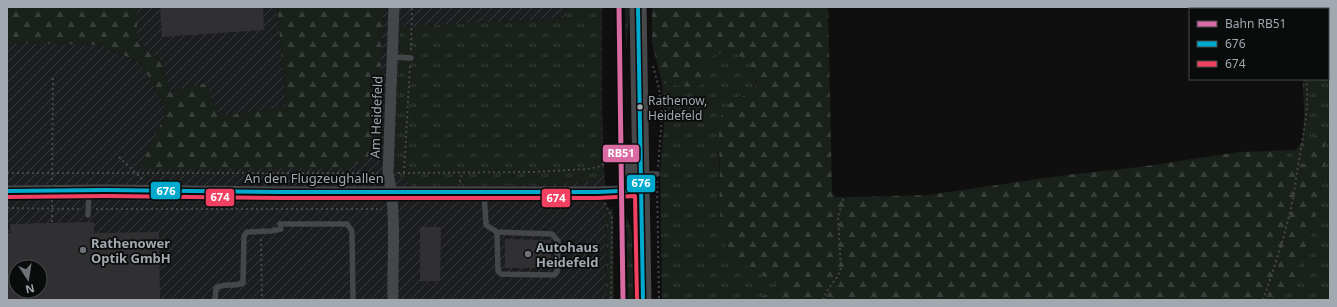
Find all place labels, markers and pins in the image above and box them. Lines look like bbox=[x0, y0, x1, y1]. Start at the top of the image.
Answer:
place label: Rathenow, Heidefeld bbox=[648, 92, 707, 124]
marker: Rathenow, Heidefeld bbox=[635, 102, 645, 112]
place label: Rathenower Optik GmbH bbox=[91, 234, 171, 267]
place label: Autohaus Heidefeld bbox=[536, 238, 598, 271]
marker: Rathenower Optik GmbH bbox=[78, 245, 88, 255]
marker: Autohaus Heidefeld bbox=[523, 249, 533, 259]

